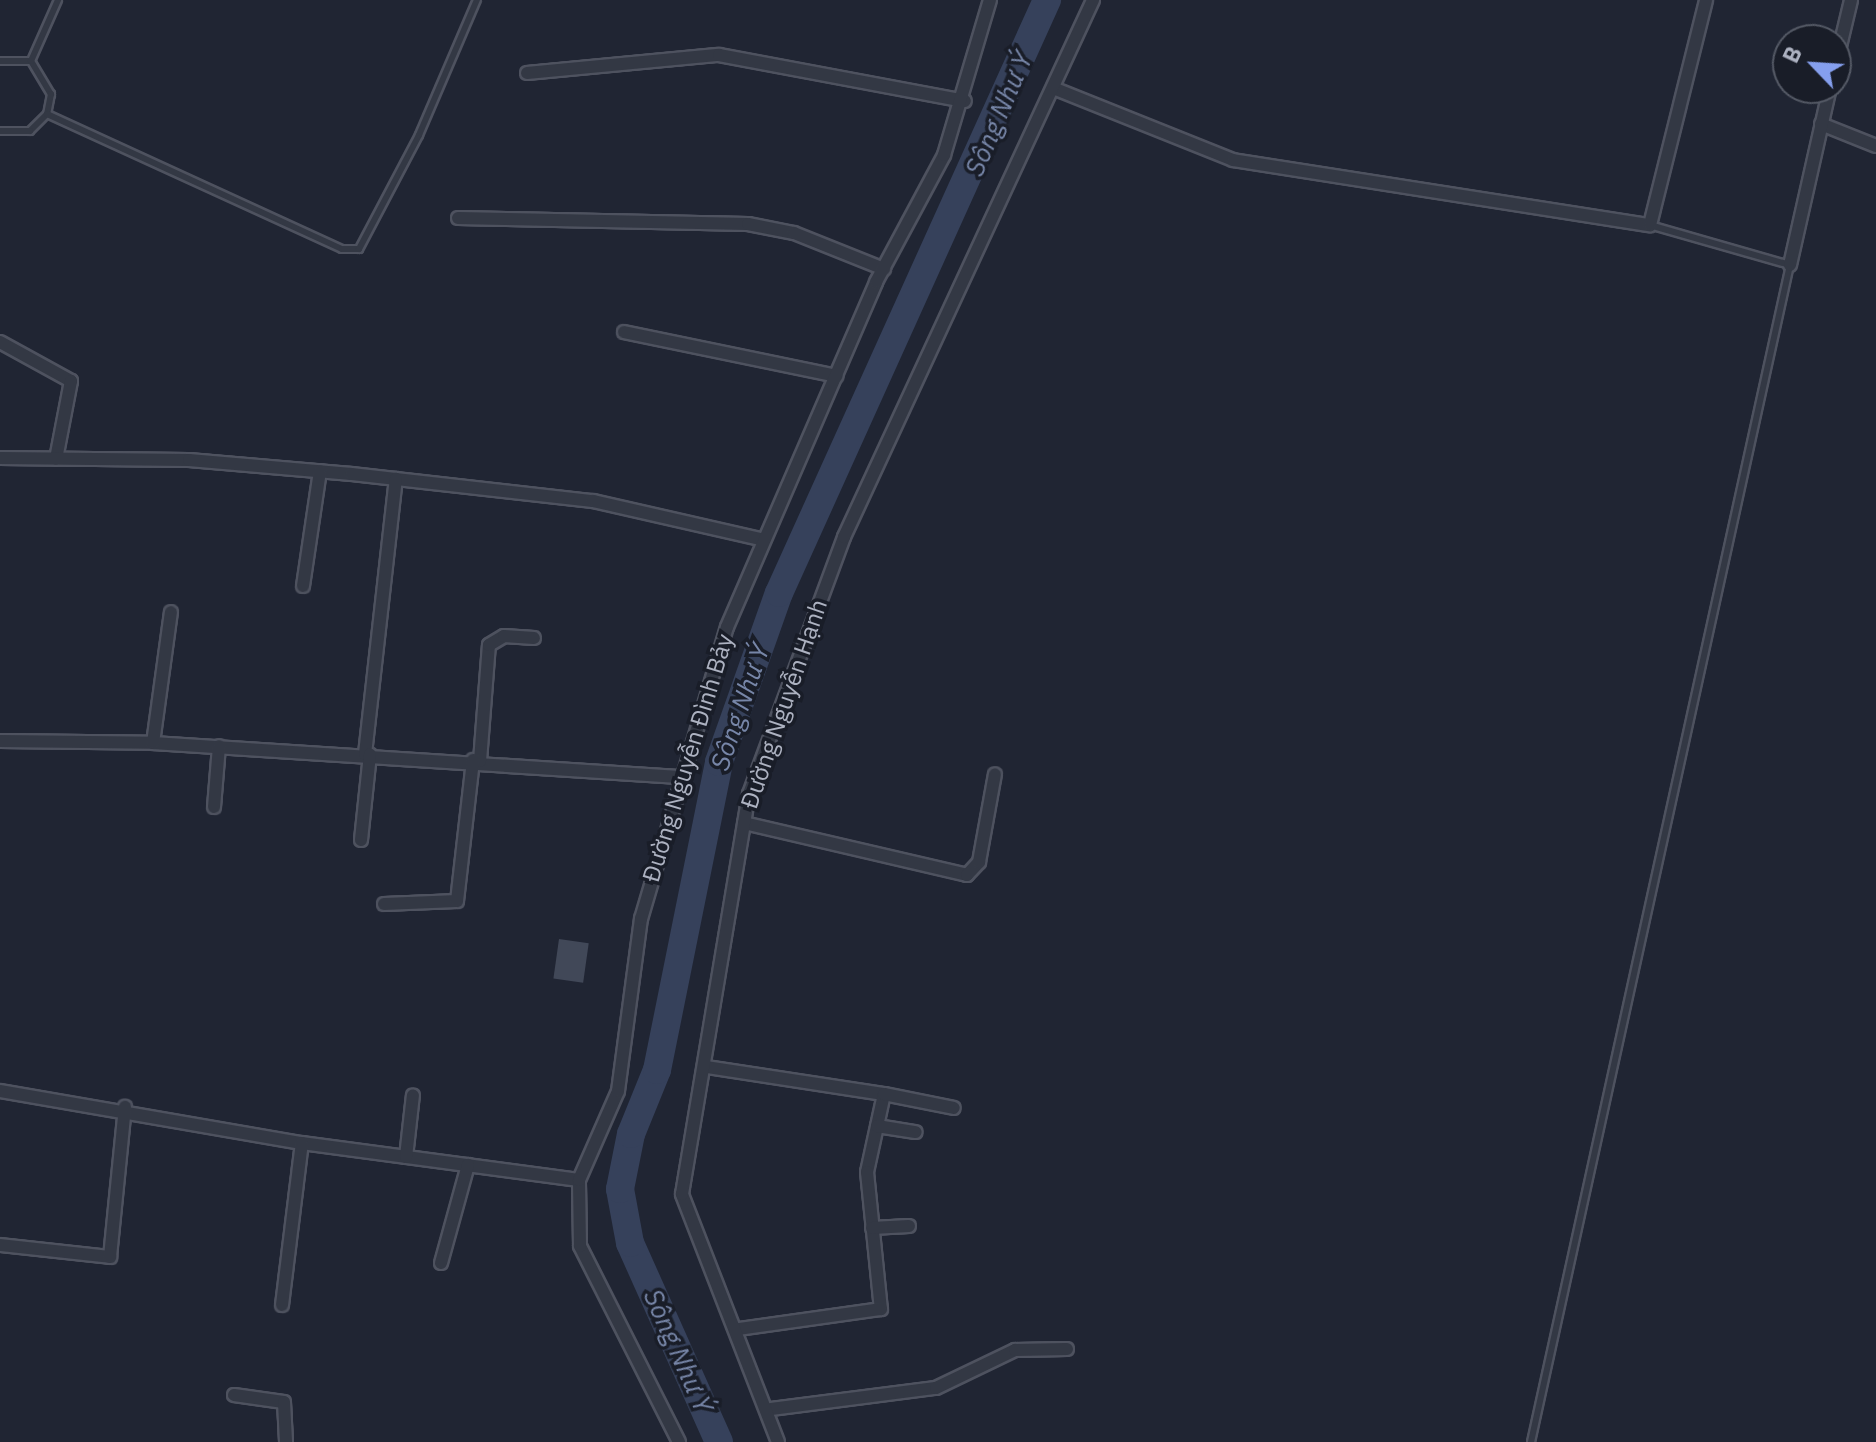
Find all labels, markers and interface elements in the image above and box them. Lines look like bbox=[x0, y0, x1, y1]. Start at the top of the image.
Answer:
north arrow bbox=[1772, 24, 1852, 104]
text: B bbox=[1775, 42, 1808, 67]
water label: Sông Như Ý bbox=[959, 47, 1039, 181]
street label: Đường Nguyễn Hạnh bbox=[735, 595, 833, 813]
street label: Đường Nguyễn Đình Bảy bbox=[636, 630, 740, 886]
water label: Sông Như Ý bbox=[704, 640, 776, 774]
water label: Sông Như Ý bbox=[637, 1285, 719, 1417]

